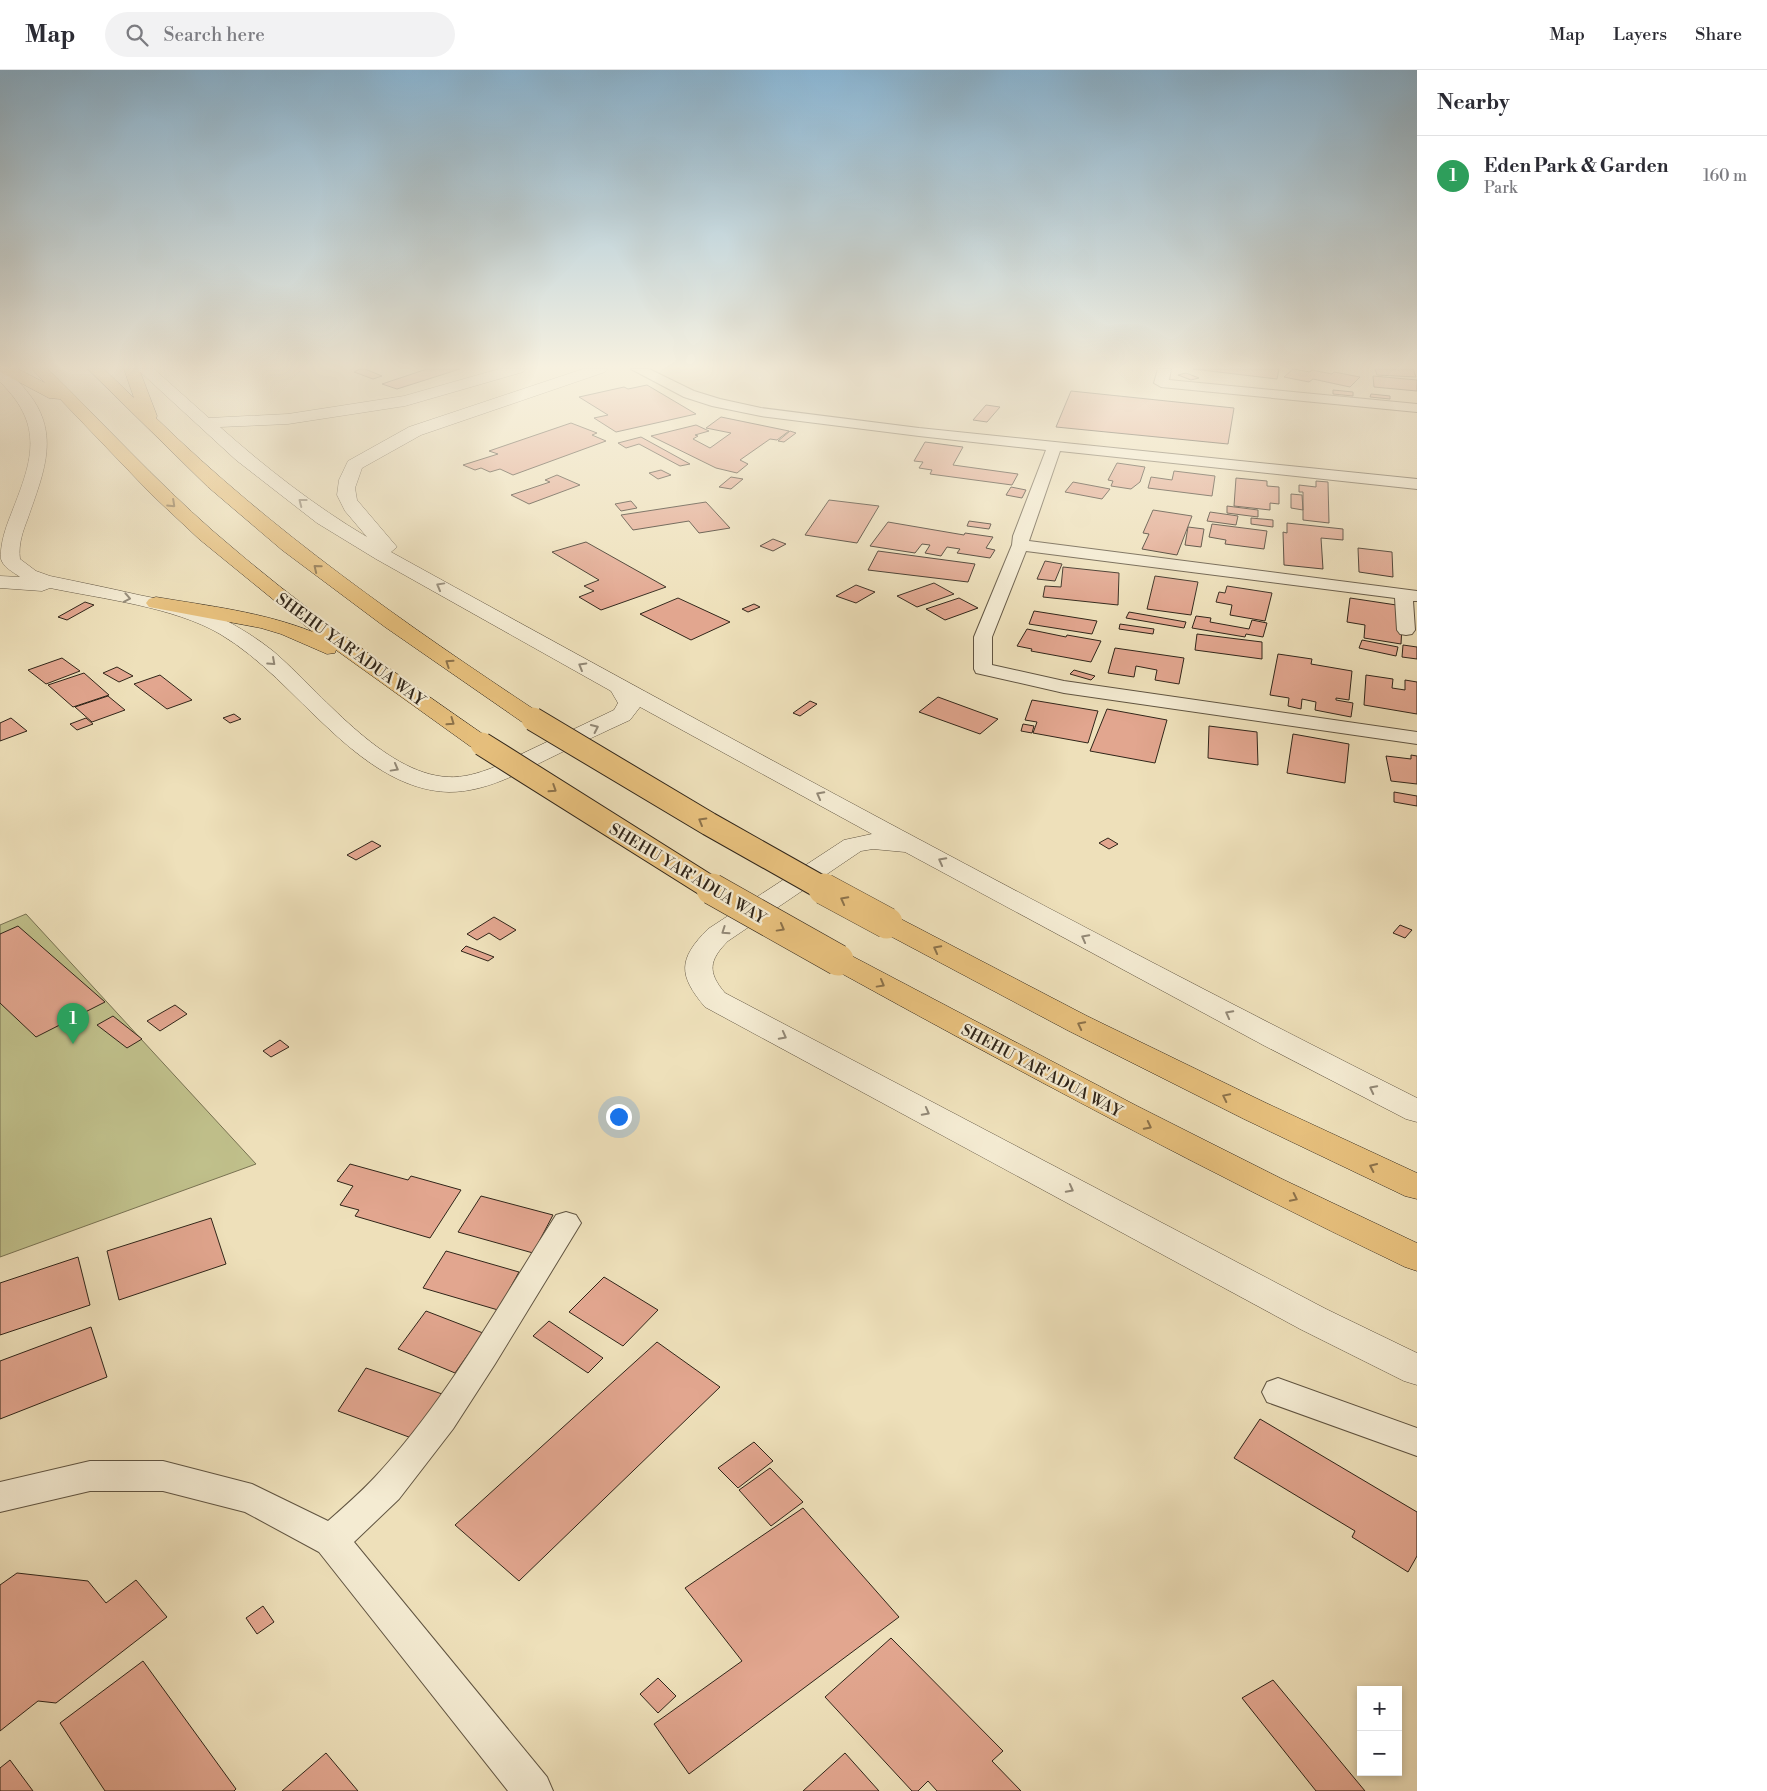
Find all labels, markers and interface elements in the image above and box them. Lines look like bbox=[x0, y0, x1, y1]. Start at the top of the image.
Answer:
search box bbox=[105, 12, 455, 57]
text: Map bbox=[25, 20, 75, 50]
icon: search bbox=[123, 21, 151, 49]
text: Search here bbox=[163, 23, 265, 47]
text: Map bbox=[1550, 23, 1585, 46]
text: Layers bbox=[1613, 23, 1667, 46]
text: Share bbox=[1695, 23, 1742, 46]
text: Nearby bbox=[1437, 90, 1510, 116]
text: Eden Park & Garden bbox=[1484, 154, 1669, 178]
text: 1 bbox=[1449, 166, 1457, 186]
text: 160 m bbox=[1703, 166, 1747, 186]
text: Park bbox=[1484, 178, 1517, 198]
one-way arrow bbox=[166, 498, 175, 507]
one-way arrow bbox=[299, 499, 308, 507]
one-way arrow bbox=[314, 566, 323, 574]
one-way arrow bbox=[437, 582, 446, 592]
street label: SHEHU YAR'ADUA WAY bbox=[272, 589, 430, 712]
one-way arrow bbox=[122, 592, 131, 603]
one-way arrow bbox=[267, 657, 276, 666]
one-way arrow bbox=[445, 660, 454, 669]
one-way arrow bbox=[578, 662, 587, 672]
one-way arrow bbox=[445, 716, 455, 725]
one-way arrow bbox=[590, 724, 599, 734]
one-way arrow bbox=[390, 761, 399, 771]
one-way arrow bbox=[548, 783, 557, 793]
one-way arrow bbox=[816, 791, 825, 801]
one-way arrow bbox=[699, 817, 708, 827]
street label: SHEHU YAR'ADUA WAY bbox=[605, 819, 771, 929]
one-way arrow bbox=[939, 857, 948, 867]
one-way arrow bbox=[840, 896, 849, 906]
one-way arrow bbox=[776, 922, 785, 932]
one-way arrow bbox=[721, 924, 730, 934]
one-way arrow bbox=[1082, 934, 1091, 944]
one-way arrow bbox=[933, 945, 942, 955]
one-way arrow bbox=[876, 978, 885, 988]
pin: 1 bbox=[57, 1003, 89, 1044]
one-way arrow bbox=[1225, 1011, 1234, 1021]
street label: SHEHU YAR'ADUA WAY bbox=[958, 1020, 1127, 1123]
one-way arrow bbox=[1077, 1021, 1086, 1031]
one-way arrow bbox=[778, 1030, 787, 1040]
one-way arrow bbox=[1370, 1085, 1379, 1095]
one-way arrow bbox=[1222, 1093, 1231, 1103]
your location bbox=[606, 1104, 632, 1130]
one-way arrow bbox=[921, 1106, 930, 1116]
one-way arrow bbox=[1143, 1120, 1152, 1130]
one-way arrow bbox=[1369, 1162, 1378, 1173]
one-way arrow bbox=[1064, 1183, 1073, 1193]
one-way arrow bbox=[1289, 1192, 1298, 1202]
map controls bbox=[1357, 1686, 1402, 1776]
button: + bbox=[1357, 1686, 1402, 1731]
button: − bbox=[1357, 1731, 1402, 1776]

